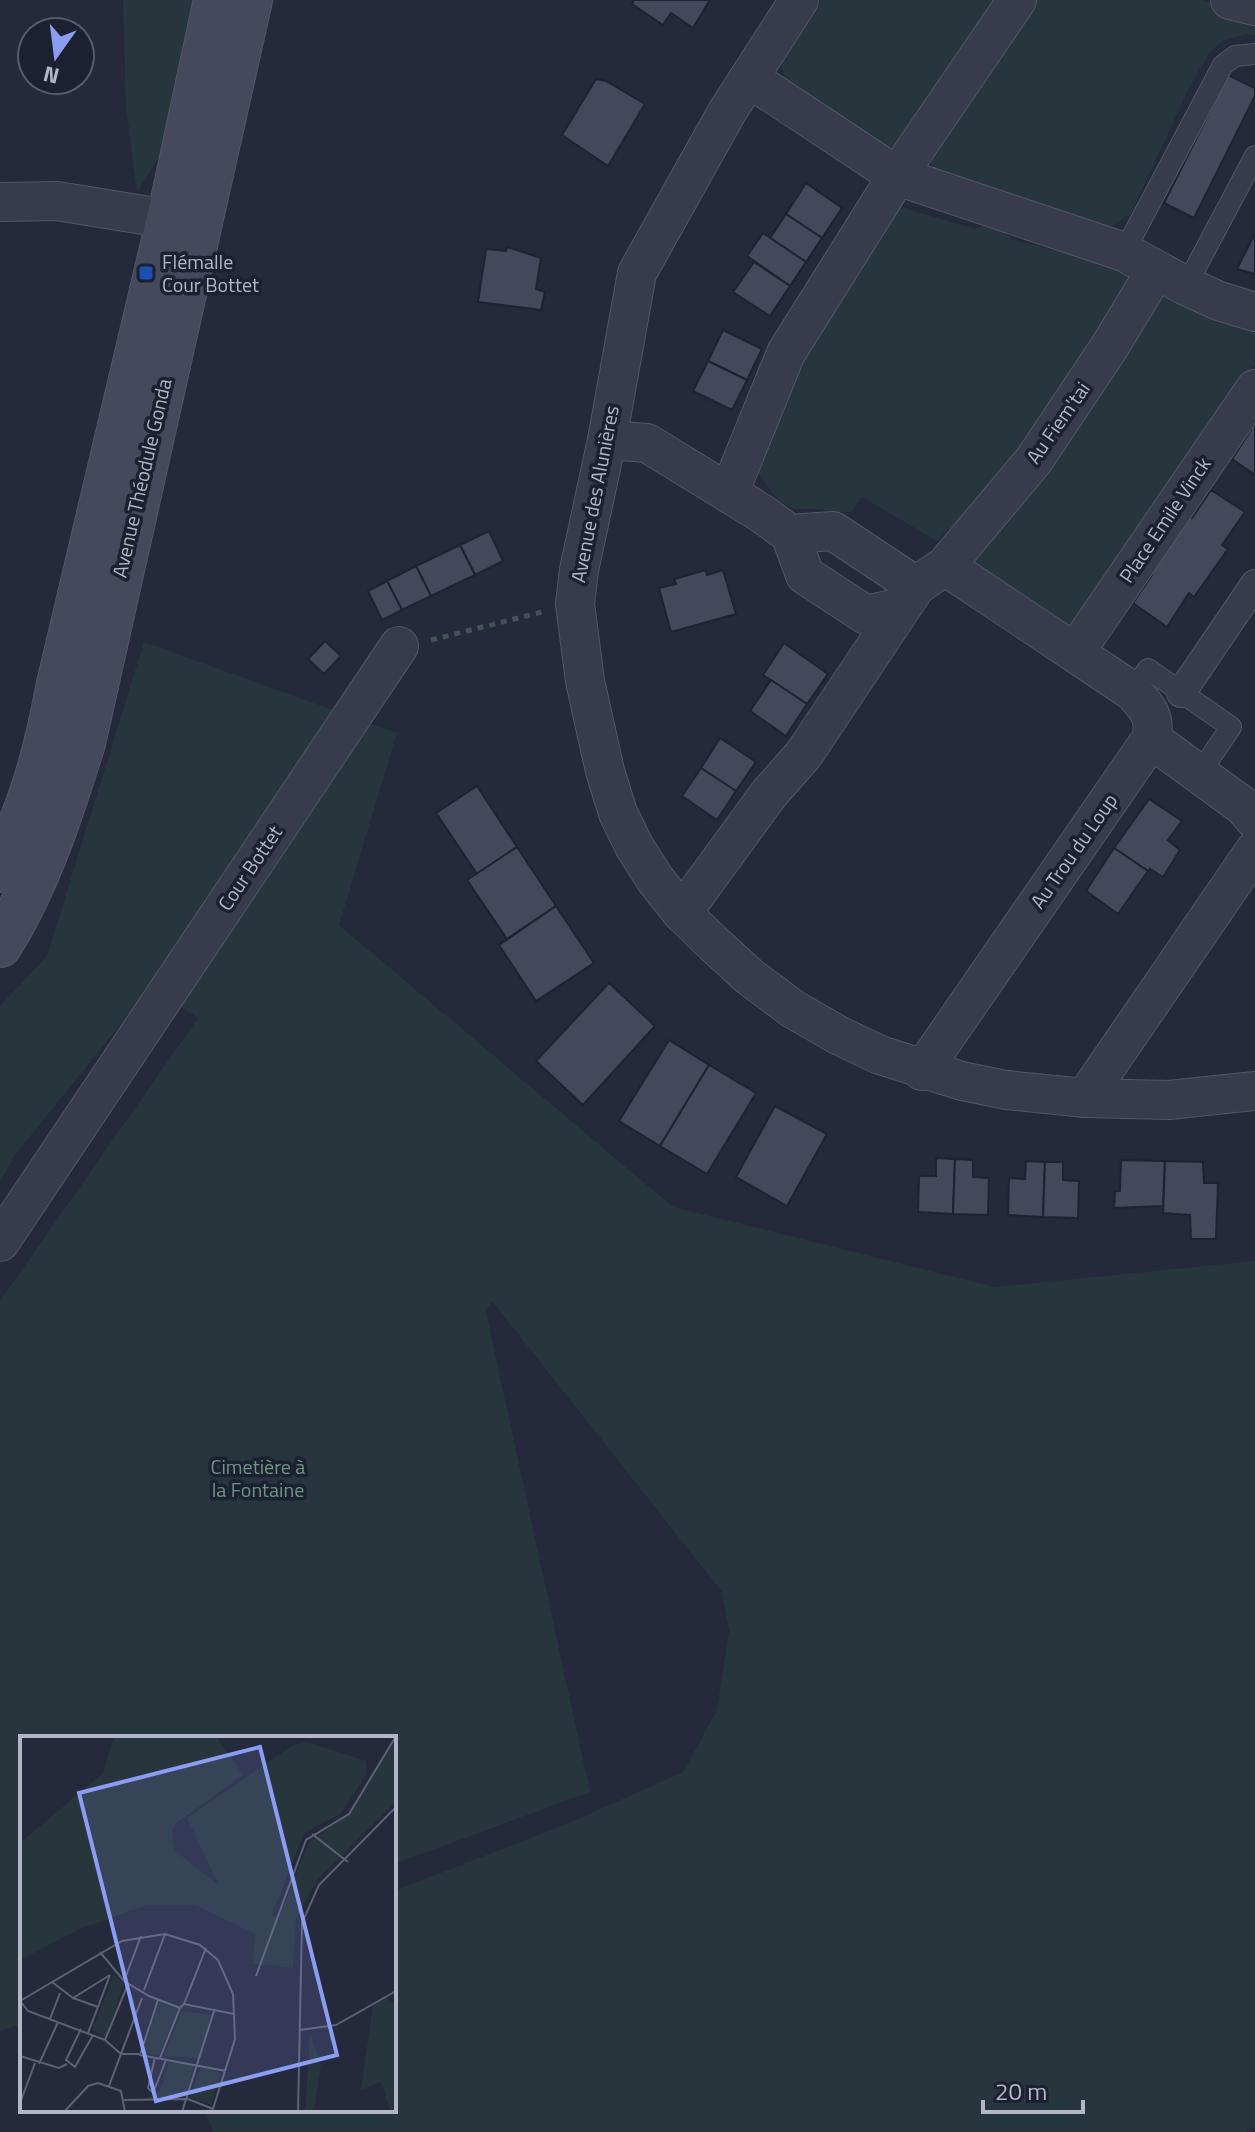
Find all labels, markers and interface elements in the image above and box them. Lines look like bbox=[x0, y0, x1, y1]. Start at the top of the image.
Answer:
north arrow bbox=[16, 16, 96, 96]
text: N bbox=[40, 57, 63, 94]
place label: Flémalle Cour Bottet bbox=[162, 246, 259, 300]
marker: Flémalle Cour Bottet bbox=[137, 264, 155, 282]
street label: Avenue Théodule Gonda bbox=[104, 375, 179, 580]
street label: Au Fiem'tai bbox=[1018, 375, 1097, 470]
street label: Avenue des Alunières bbox=[562, 403, 627, 585]
street label: Place Emile Vinck bbox=[1111, 450, 1218, 589]
street label: Au Trou du Loup bbox=[1022, 787, 1125, 915]
street label: Cour Bottet bbox=[210, 819, 290, 917]
park label: Cimetière à la Fontaine bbox=[211, 1451, 305, 1505]
inset map bbox=[20, 1736, 396, 2112]
scale bar bbox=[983, 2064, 1083, 2114]
text: 20 m bbox=[995, 2073, 1047, 2109]

